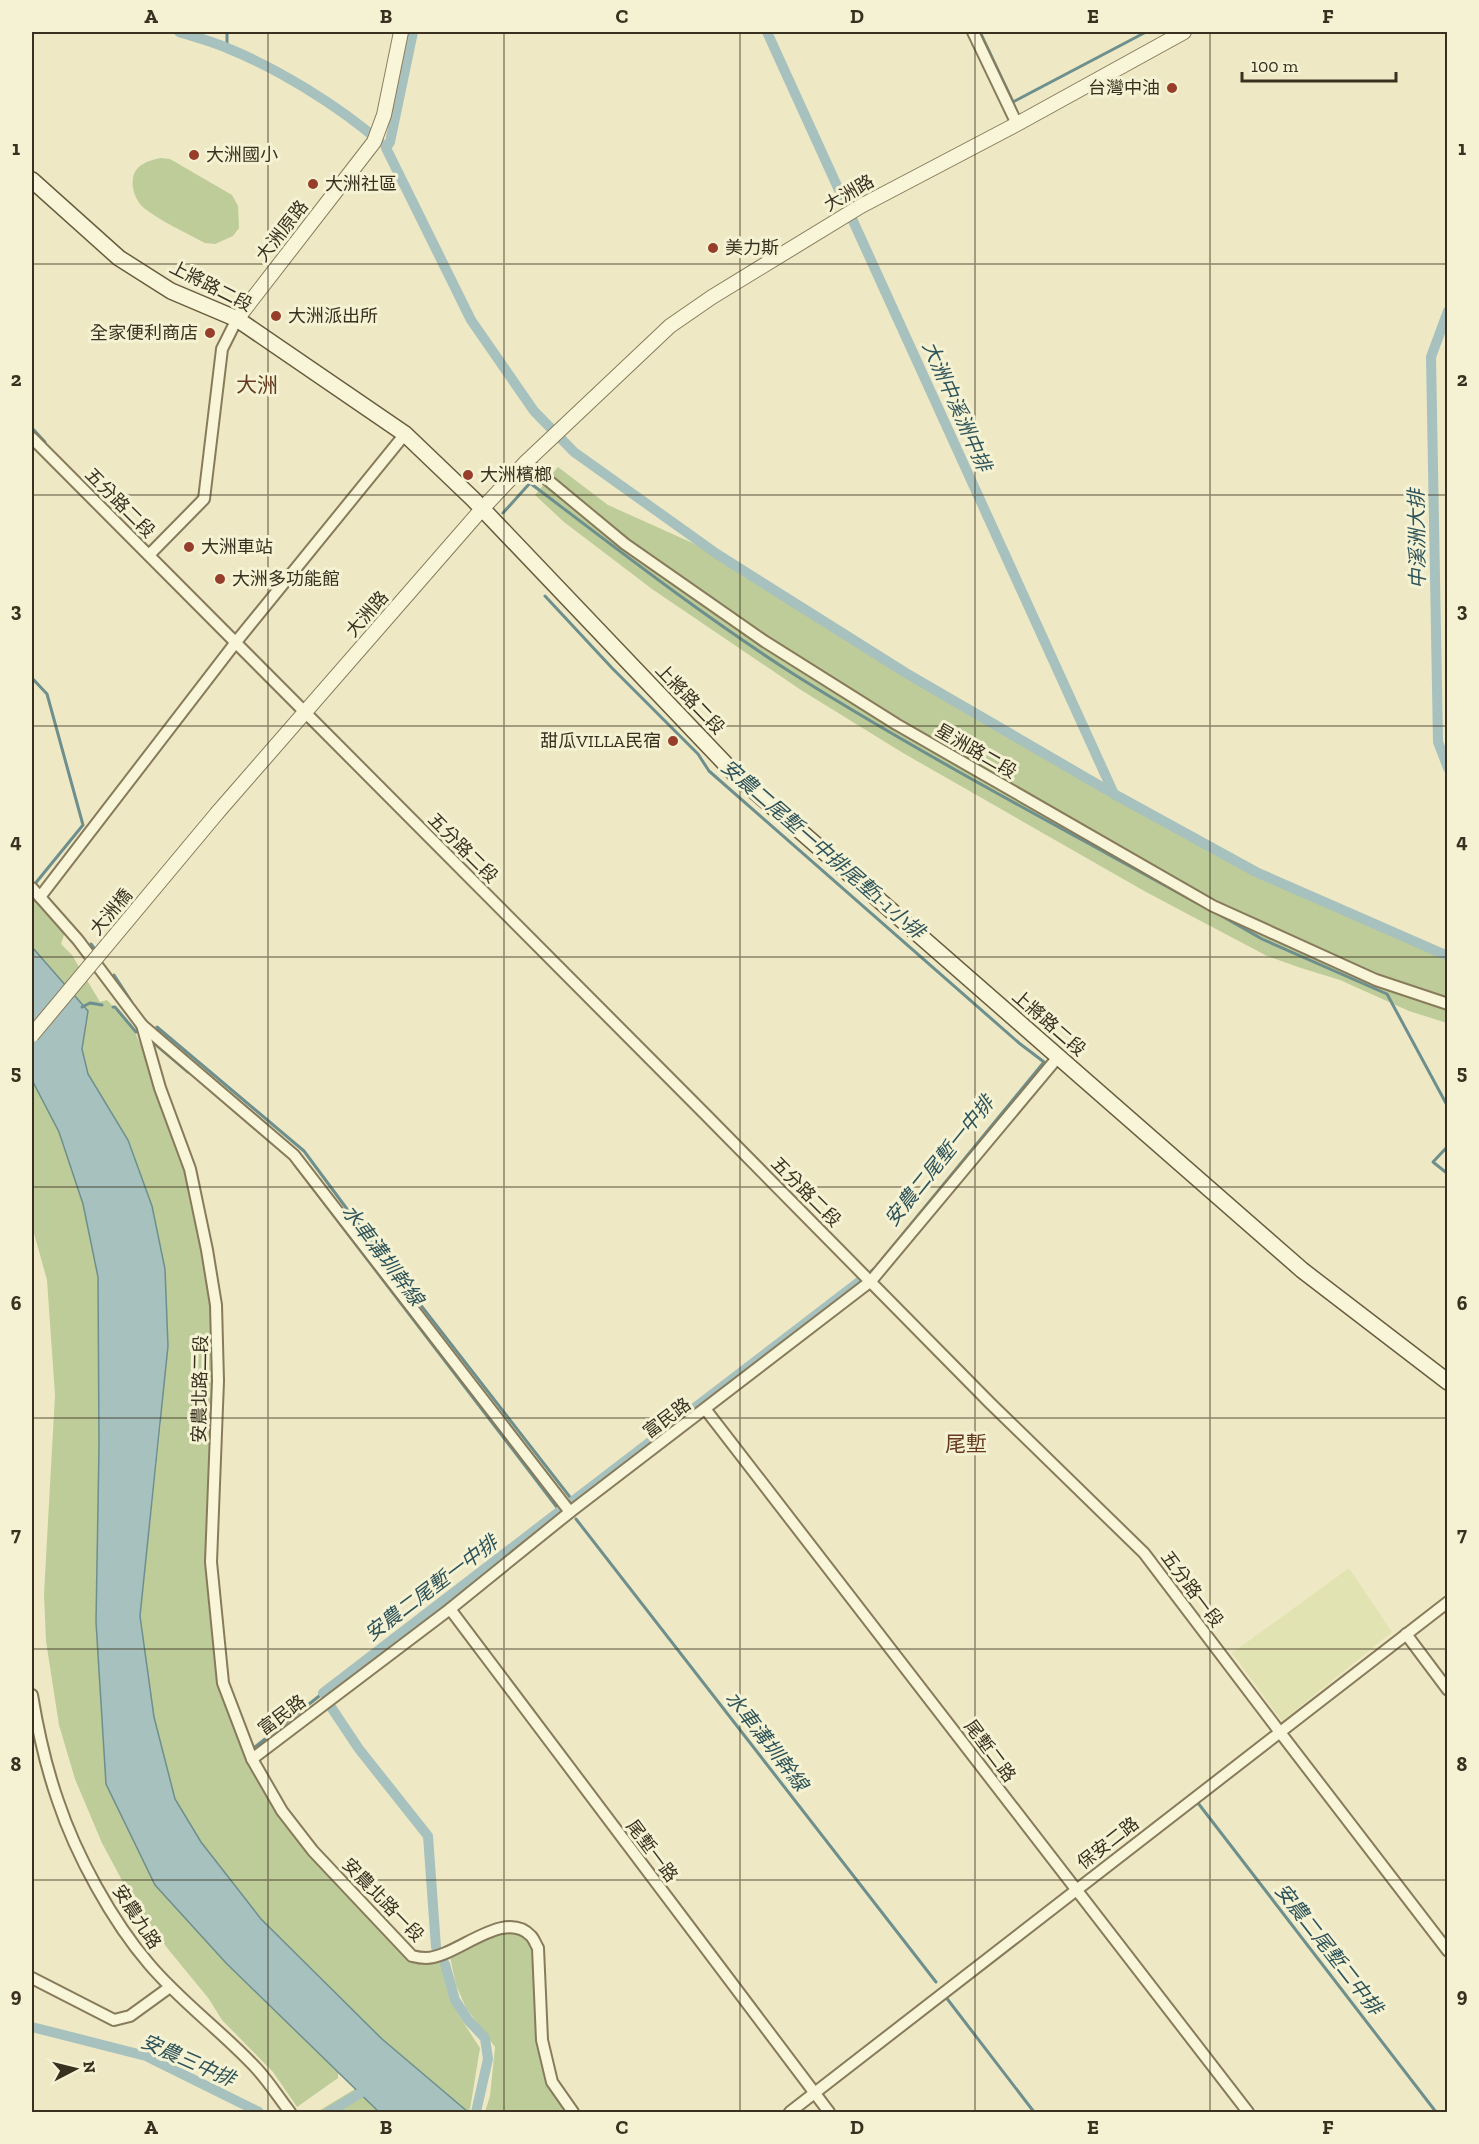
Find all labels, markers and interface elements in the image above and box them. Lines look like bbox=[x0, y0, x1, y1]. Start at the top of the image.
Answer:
text: A bbox=[144, 4, 158, 28]
text: B bbox=[380, 4, 392, 28]
text: C bbox=[616, 4, 629, 28]
text: D bbox=[850, 4, 864, 28]
text: E bbox=[1087, 4, 1099, 28]
text: F bbox=[1322, 4, 1334, 28]
scale bar bbox=[1242, 45, 1396, 83]
text: 100 m bbox=[1251, 55, 1299, 77]
place label: 台灣中油 bbox=[1088, 77, 1160, 99]
marker: 台灣中油 bbox=[1165, 81, 1179, 95]
text: 1 bbox=[12, 136, 20, 160]
text: 1 bbox=[1458, 136, 1466, 160]
place label: 大洲國小 bbox=[206, 144, 278, 166]
marker: 大洲國小 bbox=[187, 148, 201, 162]
street label: 大洲路 bbox=[820, 170, 878, 216]
place label: 大洲社區 bbox=[325, 173, 397, 195]
marker: 大洲社區 bbox=[306, 177, 320, 191]
street label: 大洲原路 bbox=[251, 196, 313, 266]
place label: 美力斯 bbox=[725, 237, 779, 259]
marker: 美力斯 bbox=[706, 241, 720, 255]
street label: 上將路二段 bbox=[166, 256, 256, 316]
place label: 大洲派出所 bbox=[288, 305, 378, 327]
marker: 大洲派出所 bbox=[269, 309, 283, 323]
place label: 全家便利商店 bbox=[90, 322, 198, 344]
marker: 全家便利商店 bbox=[203, 326, 217, 340]
water label: 大洲中溪洲中排 bbox=[918, 337, 998, 478]
text: 2 bbox=[11, 367, 22, 391]
text: 2 bbox=[1457, 367, 1468, 391]
district label: 大洲 bbox=[236, 372, 278, 397]
street label: 五分路二段 bbox=[80, 463, 160, 543]
place label: 大洲檳榔 bbox=[480, 464, 552, 486]
marker: 大洲檳榔 bbox=[461, 468, 475, 482]
water label: 中溪洲大排 bbox=[1404, 486, 1430, 589]
place label: 大洲車站 bbox=[201, 536, 273, 558]
marker: 大洲車站 bbox=[182, 540, 196, 554]
place label: 大洲多功能館 bbox=[232, 568, 340, 590]
marker: 大洲多功能館 bbox=[213, 572, 227, 586]
street label: 大洲路 bbox=[341, 586, 393, 642]
text: 3 bbox=[11, 598, 22, 622]
text: 3 bbox=[1457, 598, 1468, 622]
street label: 上將路二段 bbox=[651, 659, 729, 739]
street label: 星洲路二段 bbox=[932, 719, 1020, 783]
place label: 甜瓜VILLA民宿 bbox=[540, 730, 661, 752]
marker: 甜瓜VILLA民宿 bbox=[666, 734, 680, 748]
water label: 安農二尾塹一中排尾塹1-1小排 bbox=[717, 754, 932, 946]
street label: 五分路二段 bbox=[423, 808, 503, 888]
text: 4 bbox=[10, 829, 22, 853]
text: 4 bbox=[1456, 829, 1468, 853]
street label: 大洲橋 bbox=[85, 884, 137, 940]
street label: 上將路二段 bbox=[1008, 985, 1090, 1061]
text: 5 bbox=[11, 1060, 21, 1084]
text: 5 bbox=[1457, 1060, 1467, 1084]
water label: 安農二尾塹一中排 bbox=[879, 1089, 1001, 1231]
street label: 五分路二段 bbox=[766, 1152, 846, 1232]
water label: 水車溝圳幹線 bbox=[337, 1200, 430, 1312]
text: 6 bbox=[11, 1291, 22, 1315]
text: 6 bbox=[1457, 1291, 1468, 1315]
street label: 安農北路二段 bbox=[188, 1335, 212, 1443]
street label: 富民路 bbox=[639, 1393, 695, 1443]
district label: 尾塹 bbox=[945, 1431, 987, 1456]
text: 7 bbox=[11, 1522, 21, 1546]
text: 7 bbox=[1457, 1522, 1467, 1546]
water label: 安農二尾塹一中排 bbox=[360, 1528, 505, 1646]
street label: 五分路一段 bbox=[1156, 1546, 1228, 1632]
water label: 水車溝圳幹線 bbox=[721, 1686, 815, 1797]
street label: 富民路 bbox=[254, 1690, 310, 1740]
street label: 尾塹二路 bbox=[960, 1716, 1020, 1786]
text: 8 bbox=[11, 1752, 22, 1776]
text: 8 bbox=[1457, 1752, 1468, 1776]
street label: 保安二路 bbox=[1073, 1812, 1143, 1874]
street label: 尾塹一路 bbox=[622, 1816, 682, 1886]
street label: 安農北路一段 bbox=[338, 1854, 428, 1946]
water label: 安農二尾塹二中排 bbox=[1270, 1879, 1390, 2022]
street label: 安農九路 bbox=[108, 1881, 166, 1953]
text: 9 bbox=[11, 1983, 22, 2007]
text: 9 bbox=[1457, 1983, 1468, 2007]
water label: 安農三中排 bbox=[137, 2029, 241, 2093]
north arrow bbox=[45, 2039, 105, 2099]
text: N bbox=[79, 2060, 100, 2074]
text: A bbox=[144, 2115, 158, 2139]
text: B bbox=[380, 2115, 392, 2139]
text: C bbox=[616, 2115, 629, 2139]
text: D bbox=[850, 2115, 864, 2139]
text: E bbox=[1087, 2115, 1099, 2139]
text: F bbox=[1322, 2115, 1334, 2139]

